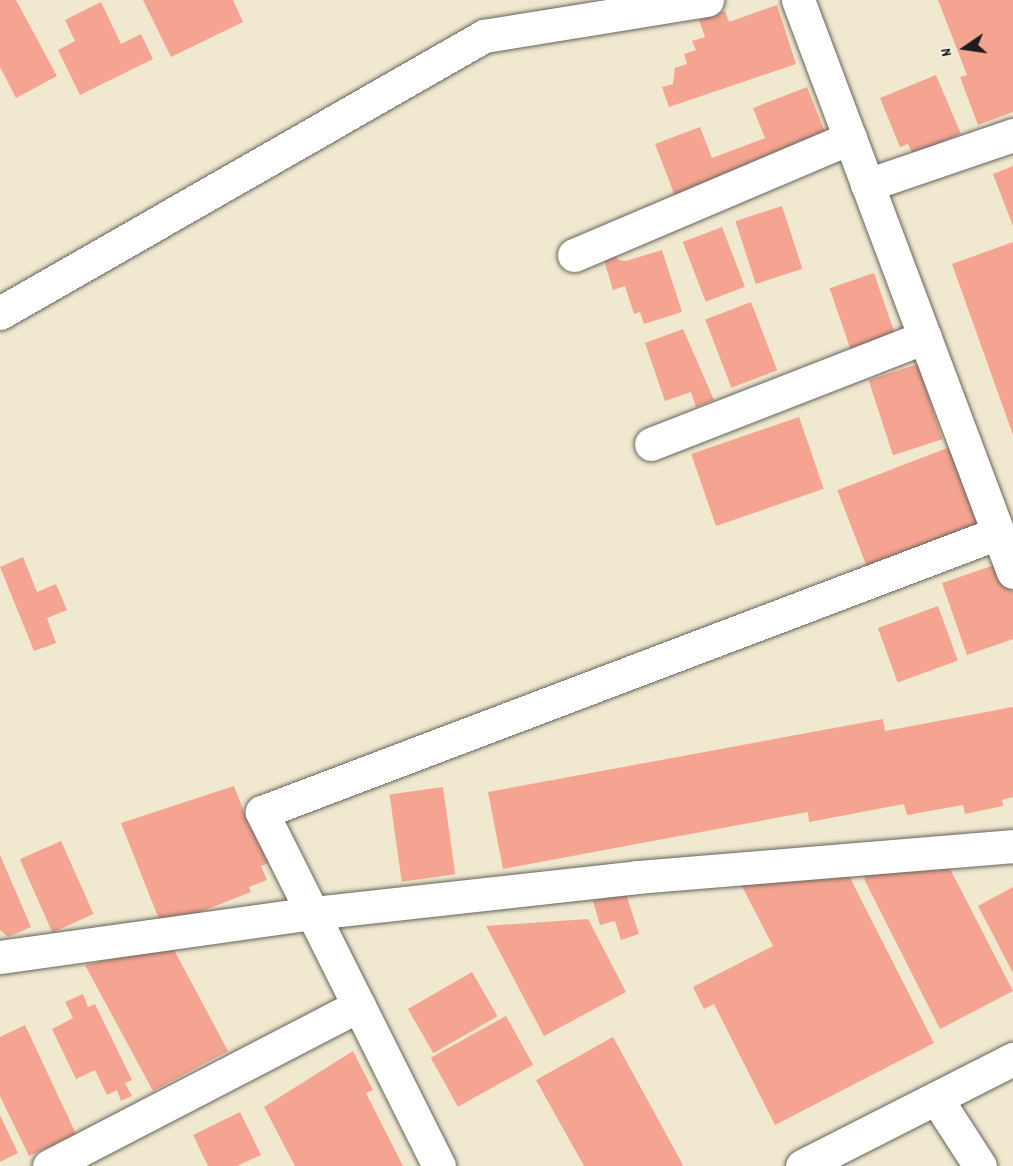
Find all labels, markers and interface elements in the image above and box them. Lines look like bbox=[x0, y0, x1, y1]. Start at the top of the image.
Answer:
north arrow bbox=[935, 18, 995, 78]
text: N bbox=[935, 46, 959, 59]

